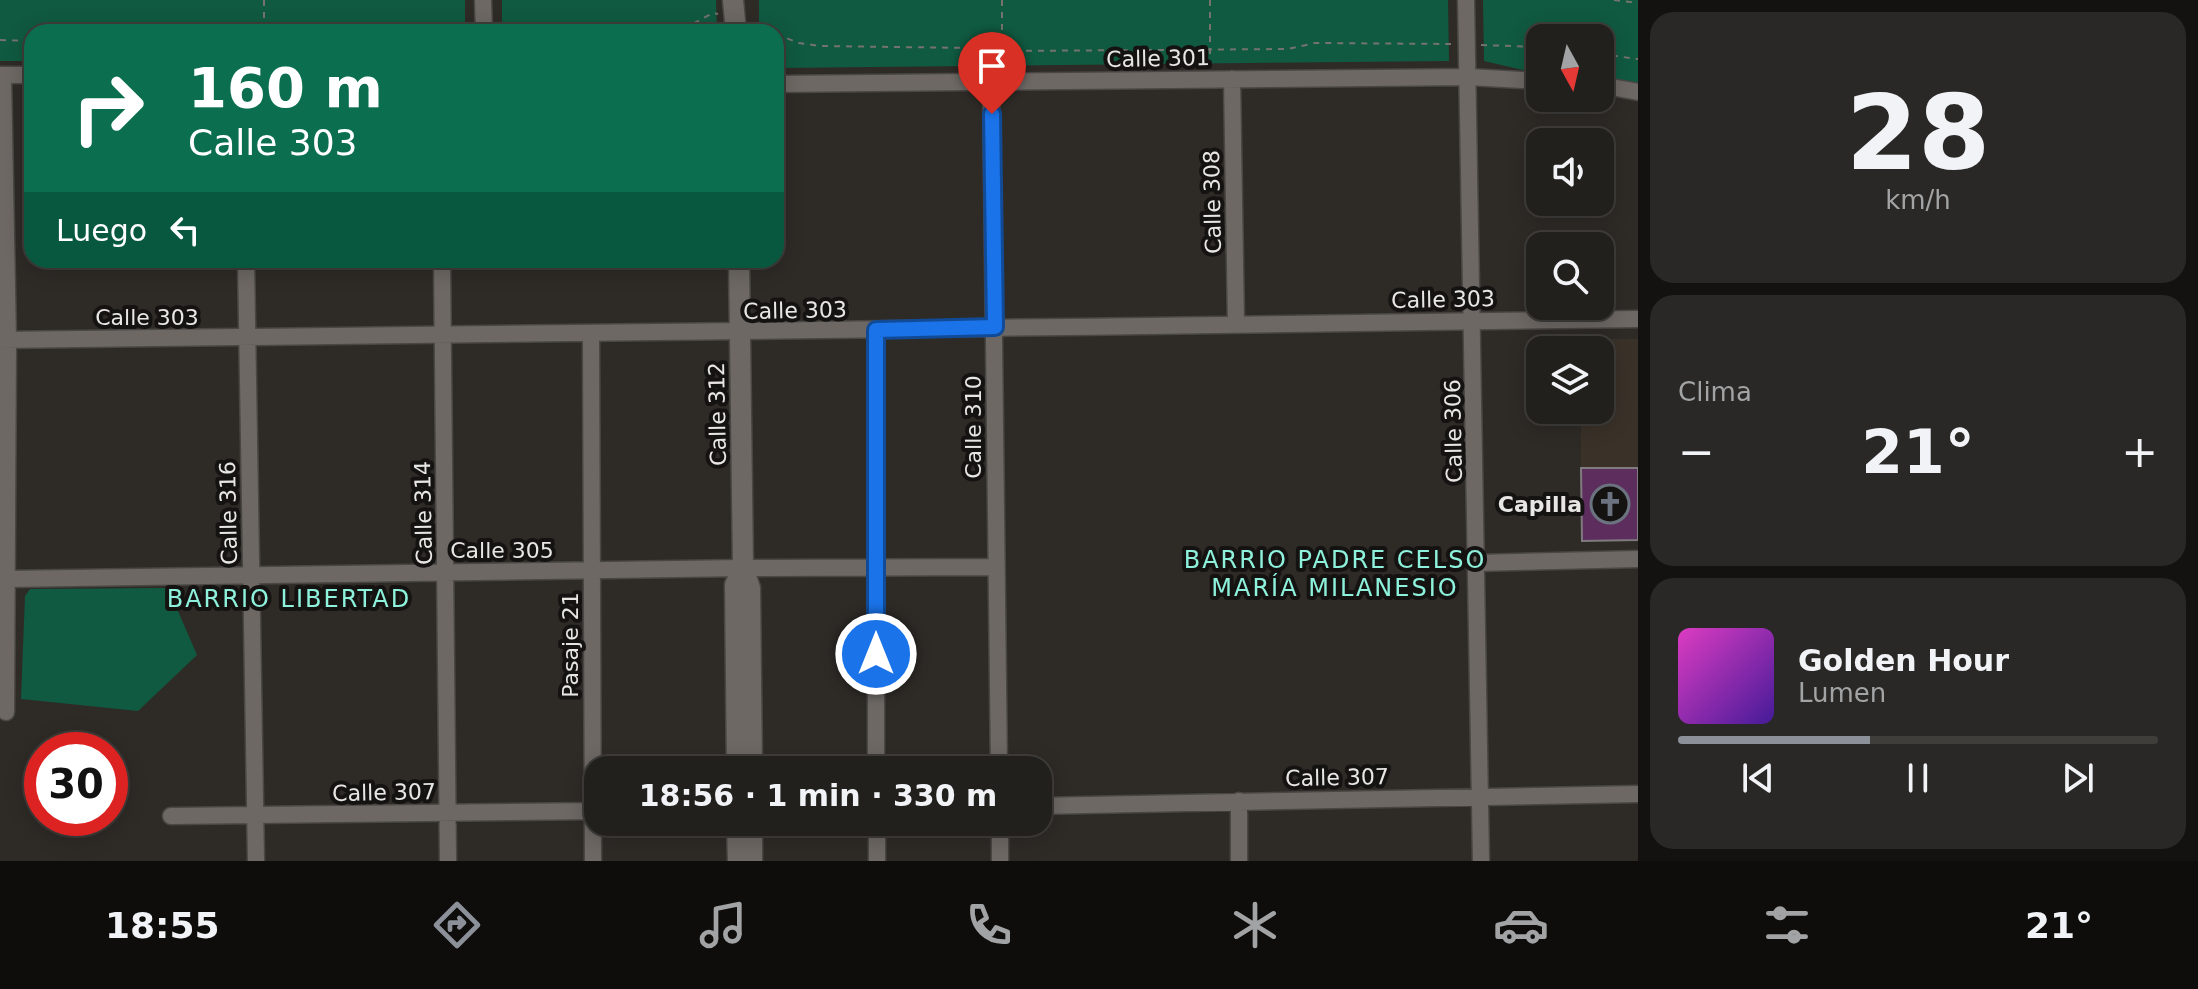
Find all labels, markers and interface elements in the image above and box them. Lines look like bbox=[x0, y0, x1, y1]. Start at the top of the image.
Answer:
north arrow bbox=[1526, 24, 1614, 112]
map controls bbox=[1526, 24, 1614, 424]
pin bbox=[958, 32, 1026, 114]
icon: arrive bbox=[970, 44, 1014, 88]
street label: Calle 301 bbox=[1106, 45, 1210, 72]
text: 160 m bbox=[188, 55, 383, 120]
icon: right bbox=[56, 56, 160, 160]
text: 28 bbox=[1846, 72, 1990, 194]
text: Calle 303 bbox=[188, 122, 358, 163]
button: sound bbox=[1526, 128, 1614, 216]
street label: Calle 308 bbox=[1199, 150, 1226, 254]
text: km/h bbox=[1885, 185, 1951, 215]
icon: left bbox=[163, 208, 207, 252]
text: Luego bbox=[56, 213, 147, 248]
button: search bbox=[1526, 232, 1614, 320]
street label: Calle 303 bbox=[1391, 286, 1495, 313]
street label: Calle 303 bbox=[743, 297, 847, 324]
street label: Calle 303 bbox=[95, 305, 199, 330]
button: layers bbox=[1526, 336, 1614, 424]
street label: Calle 312 bbox=[704, 362, 731, 466]
street label: Calle 310 bbox=[961, 375, 986, 479]
text: Clima bbox=[1678, 377, 1752, 407]
street label: Calle 306 bbox=[1440, 379, 1467, 483]
text: 21° bbox=[1861, 417, 1975, 487]
text: − bbox=[1678, 426, 1715, 477]
text: + bbox=[2121, 426, 2158, 477]
street label: Calle 316 bbox=[215, 461, 242, 565]
street label: Calle 314 bbox=[410, 461, 437, 565]
church icon: Capilla bbox=[1589, 483, 1631, 525]
place label: Capilla bbox=[1498, 492, 1582, 517]
street label: Calle 305 bbox=[450, 538, 554, 563]
district label: BARRIO PADRE CELSO MARÍA MILANESIO bbox=[1184, 546, 1486, 602]
district label: BARRIO LIBERTAD bbox=[167, 585, 411, 613]
street label: Pasaje 21 bbox=[558, 592, 583, 698]
position arrow bbox=[834, 612, 918, 696]
text: Golden Hour bbox=[1798, 643, 2009, 678]
text: Lumen bbox=[1798, 678, 1886, 708]
speed limit sign: 30 bbox=[24, 732, 128, 836]
icon: previous bbox=[1736, 756, 1780, 800]
icon: pause bbox=[1896, 756, 1940, 800]
icon: next bbox=[2056, 756, 2100, 800]
street label: Calle 307 bbox=[1285, 764, 1389, 791]
text: 18:56 · 1 min · 330 m bbox=[639, 778, 997, 813]
street label: Calle 307 bbox=[332, 779, 436, 806]
icon: directions bbox=[429, 897, 485, 953]
icon: music bbox=[695, 897, 751, 953]
icon: phone bbox=[961, 897, 1017, 953]
icon: climate bbox=[1227, 897, 1283, 953]
icon: car bbox=[1493, 897, 1549, 953]
icon: filters bbox=[1759, 897, 1815, 953]
text: 18:55 bbox=[105, 905, 220, 946]
text: 21° bbox=[2025, 905, 2093, 946]

